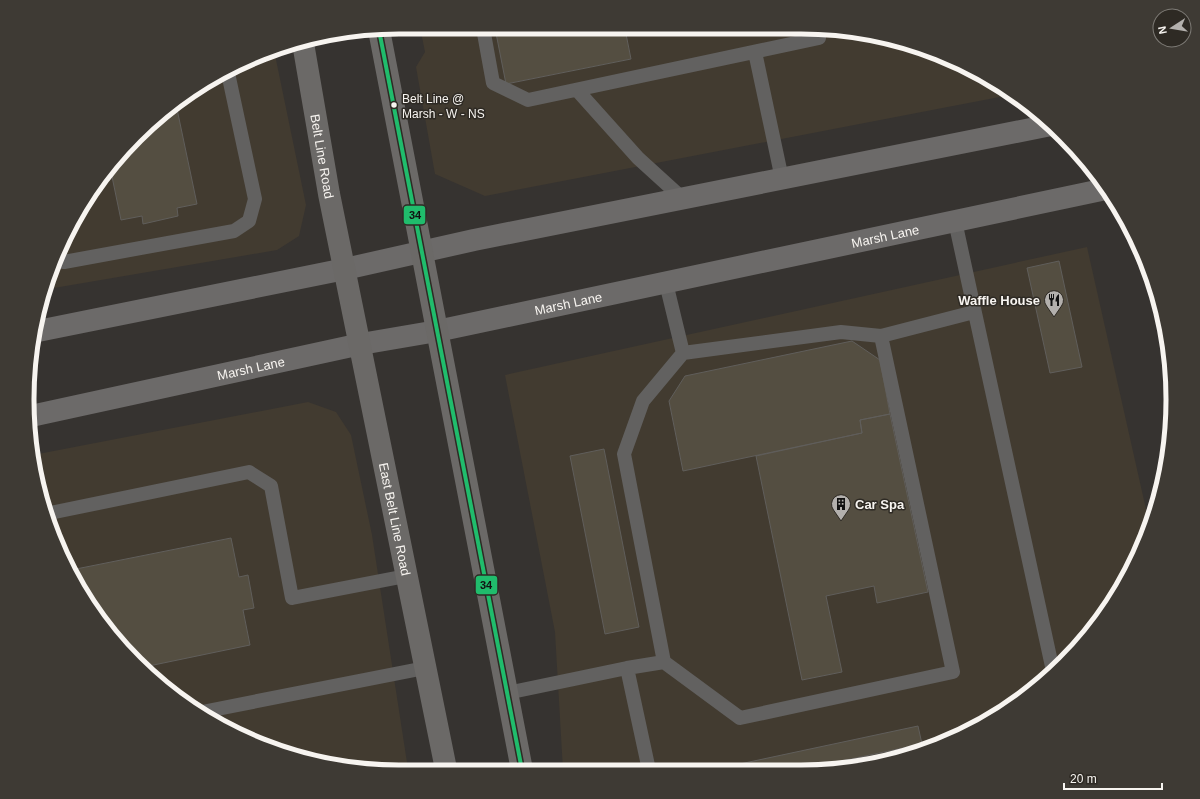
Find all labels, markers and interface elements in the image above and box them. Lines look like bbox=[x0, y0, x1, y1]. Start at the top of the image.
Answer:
north arrow bbox=[1152, 8, 1192, 48]
text: N bbox=[1156, 25, 1169, 35]
place label: Belt Line @ Marsh - W - NS bbox=[402, 92, 485, 121]
marker: Belt Line @ Marsh - W - NS bbox=[389, 100, 399, 110]
street label: Belt Line Road bbox=[307, 113, 337, 200]
line badge: 34 bbox=[403, 205, 426, 225]
text: 34 bbox=[409, 209, 422, 221]
street label: Marsh Lane bbox=[850, 222, 920, 251]
street label: Marsh Lane bbox=[533, 289, 603, 318]
restaurant icon: Waffle House bbox=[1043, 289, 1065, 317]
place label: Waffle House bbox=[958, 293, 1040, 308]
street label: Marsh Lane bbox=[216, 354, 286, 383]
street label: East Belt Line Road bbox=[376, 461, 413, 577]
building icon: Car Spa bbox=[830, 493, 852, 521]
place label: Car Spa bbox=[855, 497, 905, 512]
line badge: 34 bbox=[475, 575, 498, 595]
text: 34 bbox=[480, 579, 493, 591]
scale bar bbox=[1064, 765, 1162, 791]
text: 20 m bbox=[1070, 772, 1097, 786]

